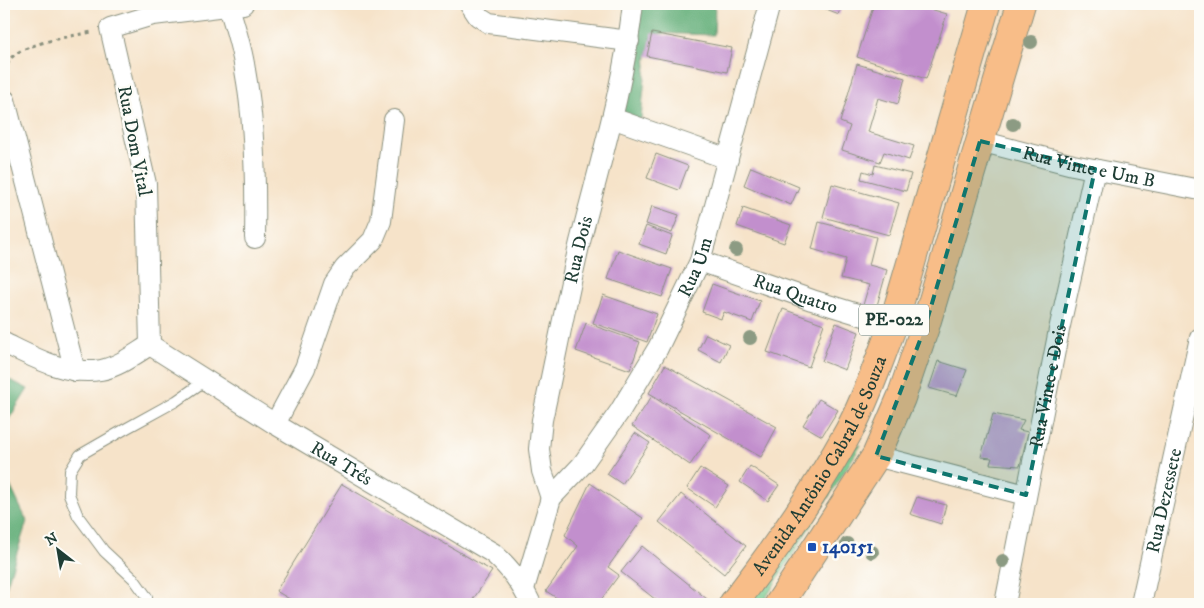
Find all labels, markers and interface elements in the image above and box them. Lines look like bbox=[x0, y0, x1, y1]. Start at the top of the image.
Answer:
street label: Rua Dom Vital bbox=[112, 84, 156, 199]
street label: Rua Vinte e Um B bbox=[1020, 141, 1157, 192]
street label: Rua Dois bbox=[559, 213, 598, 286]
street label: Rua Um bbox=[673, 235, 717, 301]
street label: Rua Quatro bbox=[750, 269, 841, 319]
road number: PE-022 bbox=[859, 304, 929, 336]
street label: Rua Vinte e Dois bbox=[1025, 322, 1071, 450]
street label: Avenida Antônio Cabral de Souza bbox=[747, 353, 892, 580]
street label: Rua Três bbox=[306, 436, 376, 490]
street label: Rua Dezessete bbox=[1141, 446, 1187, 555]
north arrow bbox=[32, 526, 82, 576]
text: N bbox=[42, 529, 62, 550]
place label: 140151 bbox=[822, 536, 873, 559]
marker: 140151 bbox=[806, 541, 818, 553]

